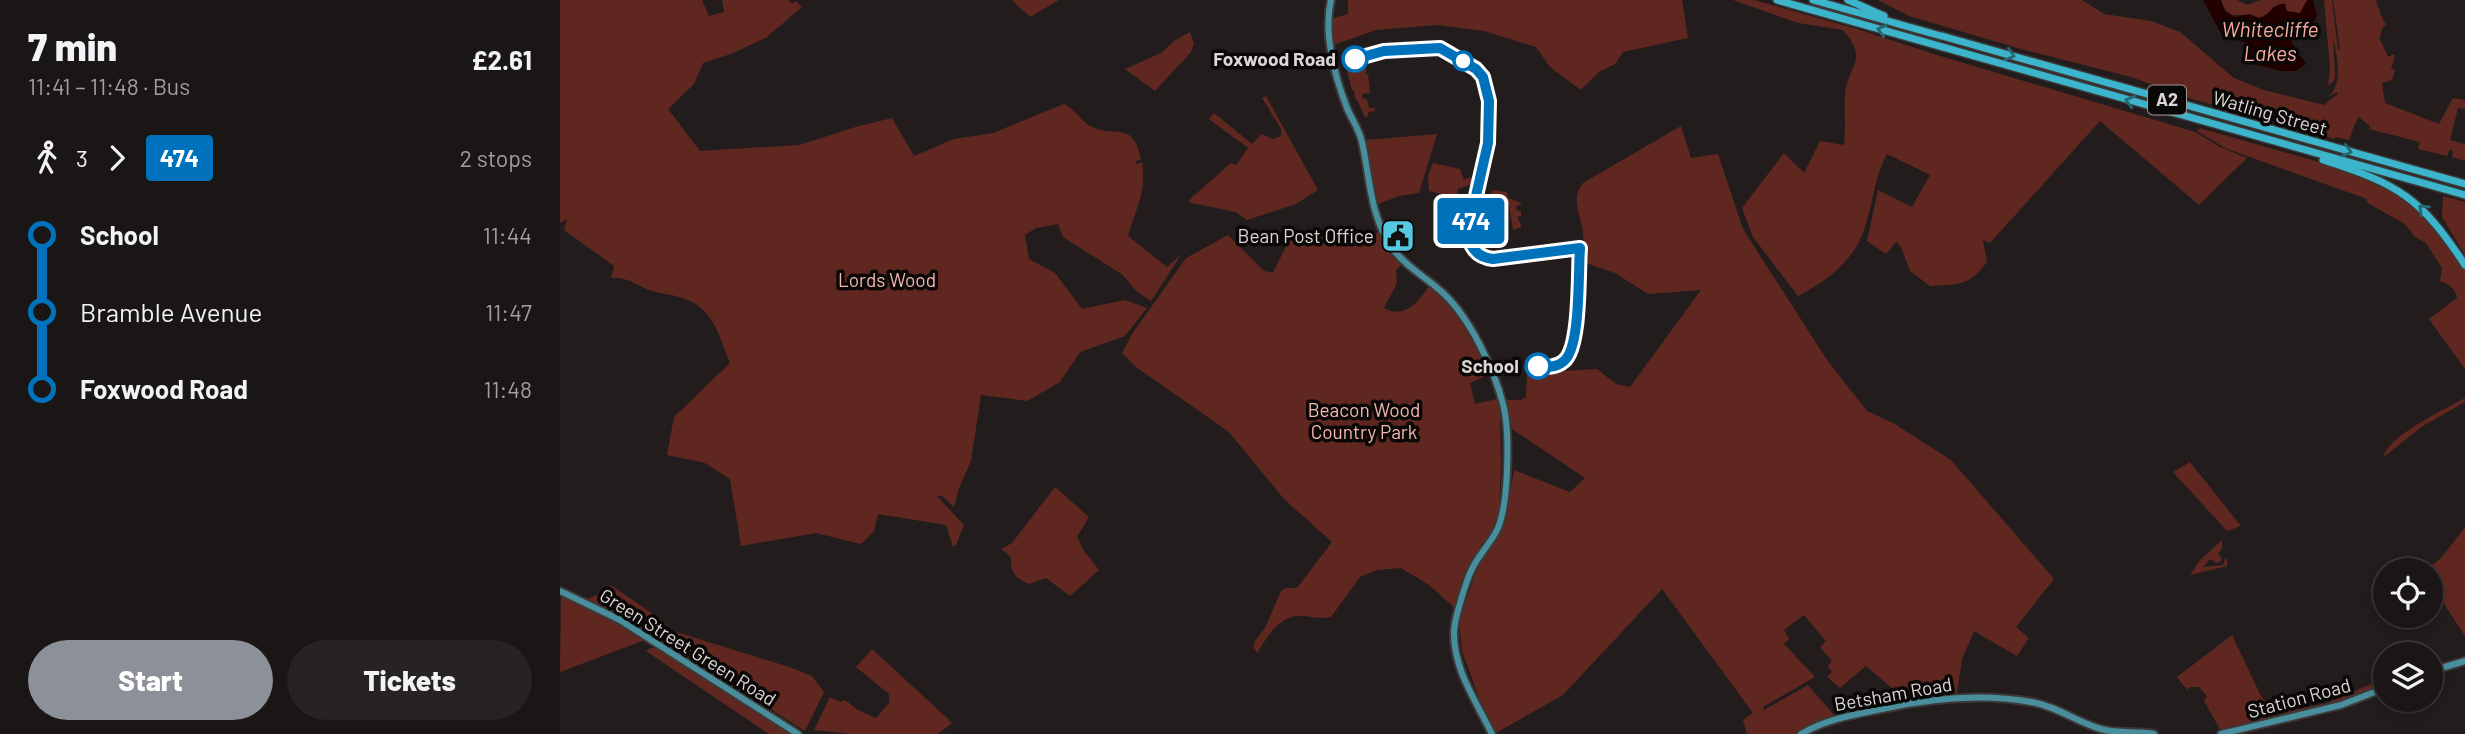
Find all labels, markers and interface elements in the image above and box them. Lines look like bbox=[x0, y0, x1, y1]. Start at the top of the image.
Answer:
water label: Whitecliffe Lakes bbox=[2222, 16, 2318, 65]
text: 7 min bbox=[28, 23, 117, 69]
one-way arrow bbox=[1876, 23, 1888, 38]
text: £2.61 bbox=[471, 44, 532, 75]
marker: Foxwood Road bbox=[1342, 46, 1368, 72]
place label: Foxwood Road bbox=[1213, 47, 1336, 70]
one-way arrow bbox=[2004, 47, 2016, 61]
unlabelled marker bbox=[1453, 51, 1473, 71]
text: 11:41 – 11:48 · Bus bbox=[28, 72, 190, 100]
street label: Watling Street bbox=[2210, 85, 2330, 140]
road number: A2 bbox=[2148, 86, 2186, 114]
one-way arrow bbox=[2124, 95, 2136, 109]
icon: walk bbox=[28, 139, 66, 177]
icon: forward bbox=[98, 139, 136, 177]
one-way arrow bbox=[2341, 142, 2353, 157]
text: 474 bbox=[160, 143, 199, 172]
text: 3 bbox=[76, 144, 88, 172]
text: 2 stops bbox=[460, 144, 532, 172]
line badge: 474 bbox=[1431, 198, 1511, 244]
one-way arrow bbox=[2418, 205, 2431, 218]
text: 474 bbox=[1451, 206, 1491, 235]
public building icon: Bean Post Office bbox=[1379, 217, 1417, 255]
text: School bbox=[80, 219, 159, 250]
text: 11:44 bbox=[483, 221, 532, 249]
place label: Bean Post Office bbox=[1238, 224, 1374, 247]
park label: Lords Wood bbox=[838, 268, 936, 291]
text: Bramble Avenue bbox=[80, 296, 262, 327]
text: 11:47 bbox=[485, 298, 532, 326]
marker: School bbox=[1525, 353, 1551, 379]
place label: School bbox=[1461, 354, 1519, 377]
text: Foxwood Road bbox=[80, 373, 248, 404]
text: 11:48 bbox=[483, 375, 532, 403]
park label: Beacon Wood Country Park bbox=[1308, 398, 1420, 443]
map controls bbox=[2373, 558, 2443, 712]
button: locate bbox=[2373, 558, 2443, 628]
street label: Green Street Green Road bbox=[596, 583, 781, 710]
button: Start bbox=[28, 640, 273, 720]
button: Tickets bbox=[287, 640, 532, 720]
button: layers bbox=[2373, 642, 2443, 712]
street label: Betsham Road bbox=[1832, 672, 1954, 715]
street label: Station Road bbox=[2245, 673, 2353, 722]

